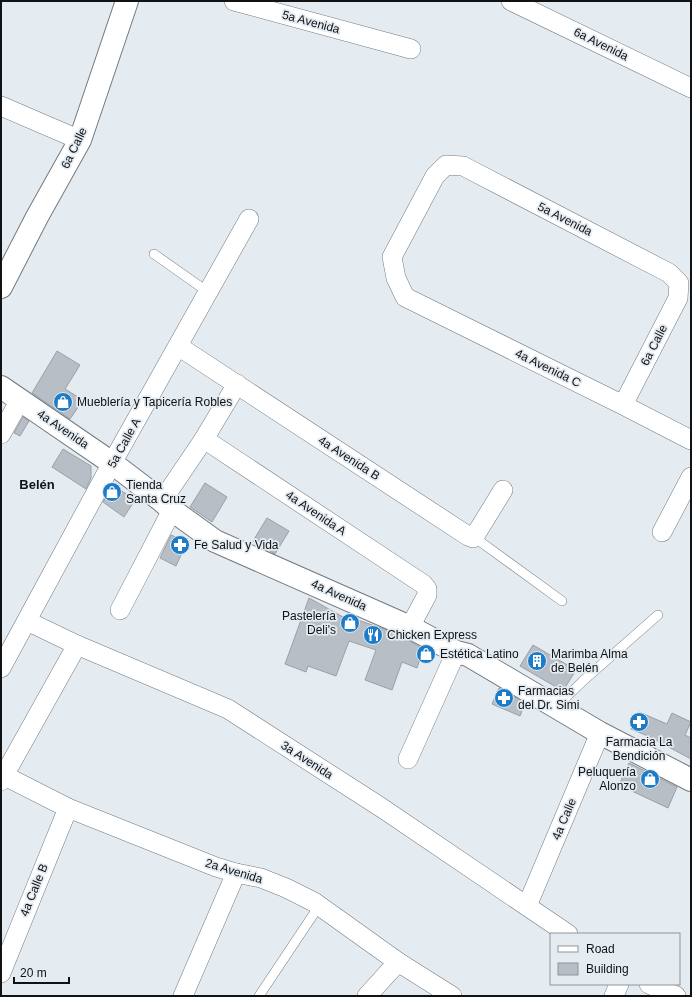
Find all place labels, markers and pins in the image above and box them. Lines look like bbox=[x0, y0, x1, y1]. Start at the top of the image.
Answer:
shop icon: Mueblería y Tapicería Robles bbox=[52, 391, 74, 413]
place label: Mueblería y Tapicería Robles bbox=[77, 395, 232, 409]
place label: Tienda Santa Cruz bbox=[126, 478, 186, 506]
shop icon: Tienda Santa Cruz bbox=[101, 481, 123, 503]
pharmacy icon: Fe Salud y Vida bbox=[169, 534, 191, 556]
place label: Fe Salud y Vida bbox=[194, 538, 279, 552]
place label: Pastelería Deli's bbox=[282, 609, 336, 637]
shop icon: Pastelería Deli's bbox=[339, 612, 361, 634]
restaurant icon: Chicken Express bbox=[362, 624, 384, 646]
place label: Chicken Express bbox=[387, 628, 477, 642]
shop icon: Estética Latino bbox=[415, 643, 437, 665]
place label: Estética Latino bbox=[440, 647, 519, 661]
place label: Marimba Alma de Belén bbox=[551, 647, 628, 675]
building icon: Marimba Alma de Belén bbox=[526, 650, 548, 672]
place label: Farmacias del Dr. Simi bbox=[518, 684, 579, 712]
pharmacy icon: Farmacias del Dr. Simi bbox=[493, 687, 515, 709]
pharmacy icon: Farmacia La Bendición bbox=[628, 711, 650, 733]
place label: Farmacia La Bendición bbox=[606, 735, 673, 763]
place label: Peluquería Alonzo bbox=[578, 765, 636, 793]
shop icon: Peluquería Alonzo bbox=[639, 768, 661, 790]

